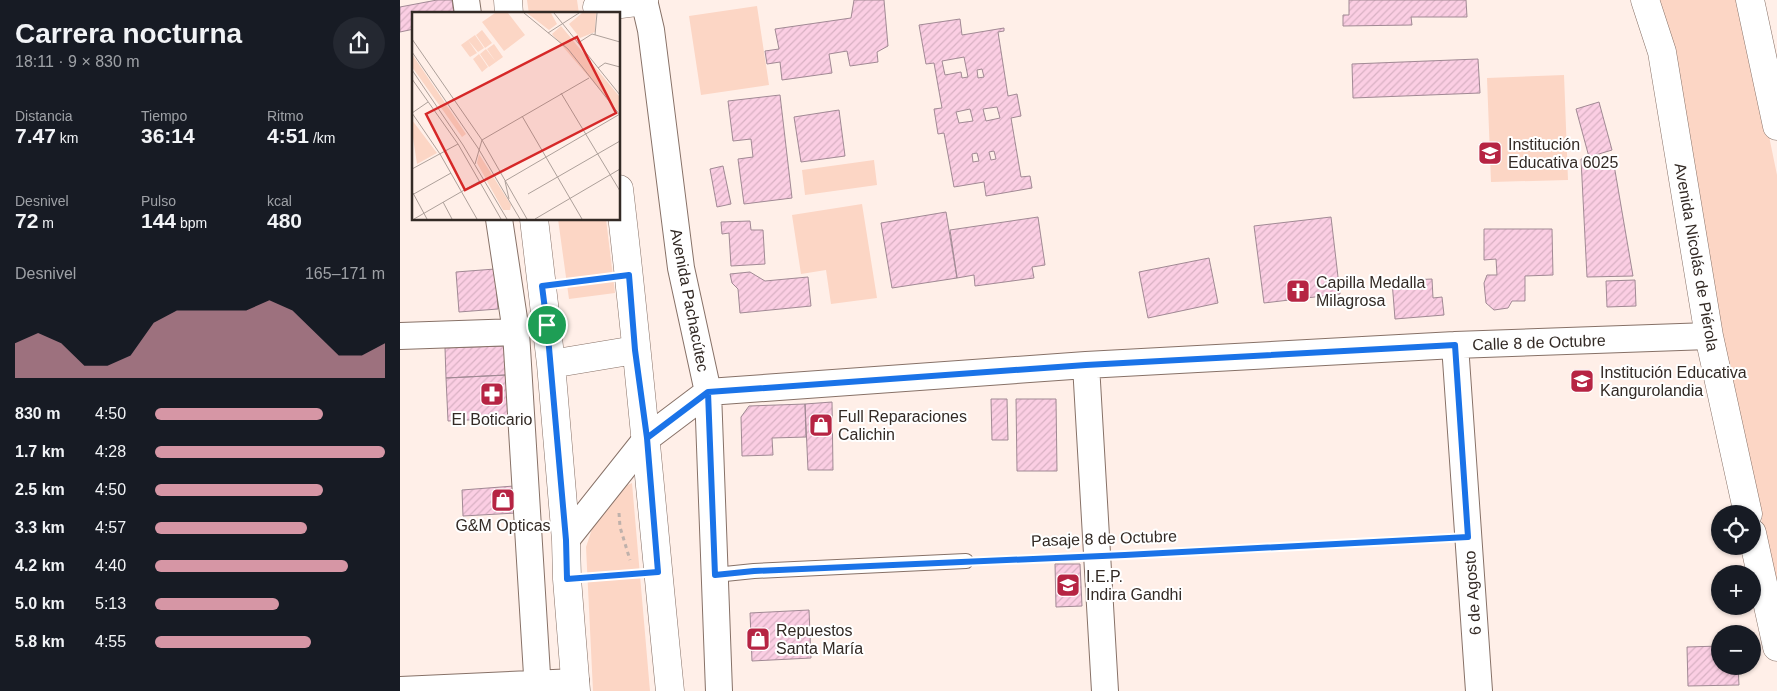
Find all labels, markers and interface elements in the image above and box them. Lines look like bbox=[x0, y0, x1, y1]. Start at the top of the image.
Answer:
inset map bbox=[412, 12, 620, 220]
button: share bbox=[333, 17, 385, 69]
text: Carrera nocturna bbox=[15, 18, 242, 49]
text: 18:11 · 9 × 830 m bbox=[15, 53, 140, 70]
text: Distancia bbox=[15, 108, 73, 124]
text: Tiempo bbox=[141, 108, 187, 124]
text: Ritmo bbox=[267, 108, 304, 124]
text: 7.47 bbox=[15, 124, 56, 147]
text: 36:14 bbox=[141, 124, 195, 147]
text: 4:51 bbox=[267, 124, 309, 147]
text: km bbox=[56, 130, 78, 146]
text: /km bbox=[309, 130, 335, 146]
place label: Institución Educativa 6025 bbox=[1508, 136, 1618, 171]
school or university icon: Institución Educativa 6025 bbox=[1477, 140, 1503, 166]
street label: Avenida Nicolás de Piérola bbox=[1672, 162, 1721, 353]
text: Desnivel bbox=[15, 193, 69, 209]
text: Pulso bbox=[141, 193, 176, 209]
text: kcal bbox=[267, 193, 292, 209]
text: 72 bbox=[15, 209, 38, 232]
text: 144 bbox=[141, 209, 176, 232]
text: 480 bbox=[267, 209, 302, 232]
text: m bbox=[38, 215, 54, 231]
text: bpm bbox=[176, 215, 207, 231]
street label: Avenida Pachacútec bbox=[667, 227, 712, 373]
text: Desnivel bbox=[15, 265, 76, 282]
text: 165–171 m bbox=[305, 265, 385, 282]
place label: Capilla Medalla Milagrosa bbox=[1316, 274, 1425, 309]
church icon: Capilla Medalla Milagrosa bbox=[1285, 278, 1311, 304]
pin bbox=[526, 304, 568, 346]
icon: arrive bbox=[533, 311, 561, 339]
street label: Calle 8 de Octubre bbox=[1472, 332, 1606, 353]
place label: Institución Educativa Kangurolandia bbox=[1600, 364, 1747, 399]
school or university icon: Institución Educativa Kangurolandia bbox=[1569, 368, 1595, 394]
pharmacy icon: El Boticario bbox=[479, 381, 505, 407]
text: 830 m bbox=[15, 405, 60, 422]
text: 4:50 bbox=[95, 405, 126, 422]
place label: Full Reparaciones Calichin bbox=[838, 408, 967, 443]
place label: El Boticario bbox=[452, 411, 533, 428]
shop icon: Full Reparaciones Calichin bbox=[808, 412, 834, 438]
text: 1.7 km bbox=[15, 443, 65, 460]
text: 4:28 bbox=[95, 443, 126, 460]
text: 2.5 km bbox=[15, 481, 65, 498]
text: 4:50 bbox=[95, 481, 126, 498]
shop icon: G&M Opticas bbox=[490, 487, 516, 513]
map controls bbox=[1711, 505, 1761, 675]
button: locate bbox=[1711, 505, 1761, 555]
place label: G&M Opticas bbox=[455, 517, 551, 534]
text: 3.3 km bbox=[15, 519, 65, 536]
text: 4:57 bbox=[95, 519, 126, 536]
street label: Pasaje 8 de Octubre bbox=[1031, 527, 1177, 550]
street label: 6 de Agosto bbox=[1461, 550, 1484, 636]
text: 4.2 km bbox=[15, 557, 65, 574]
text: 4:40 bbox=[95, 557, 126, 574]
button: + bbox=[1711, 565, 1761, 615]
place label: I.E.P. Indira Gandhi bbox=[1086, 568, 1182, 603]
school or university icon: I.E.P. Indira Gandhi bbox=[1055, 572, 1081, 598]
text: 5.0 km bbox=[15, 595, 65, 612]
text: 5:13 bbox=[95, 595, 126, 612]
place label: Repuestos Santa María bbox=[776, 622, 863, 657]
button: − bbox=[1711, 625, 1761, 675]
shop icon: Repuestos Santa María bbox=[745, 626, 771, 652]
text: 5.8 km bbox=[15, 633, 65, 650]
text: 4:55 bbox=[95, 633, 126, 650]

